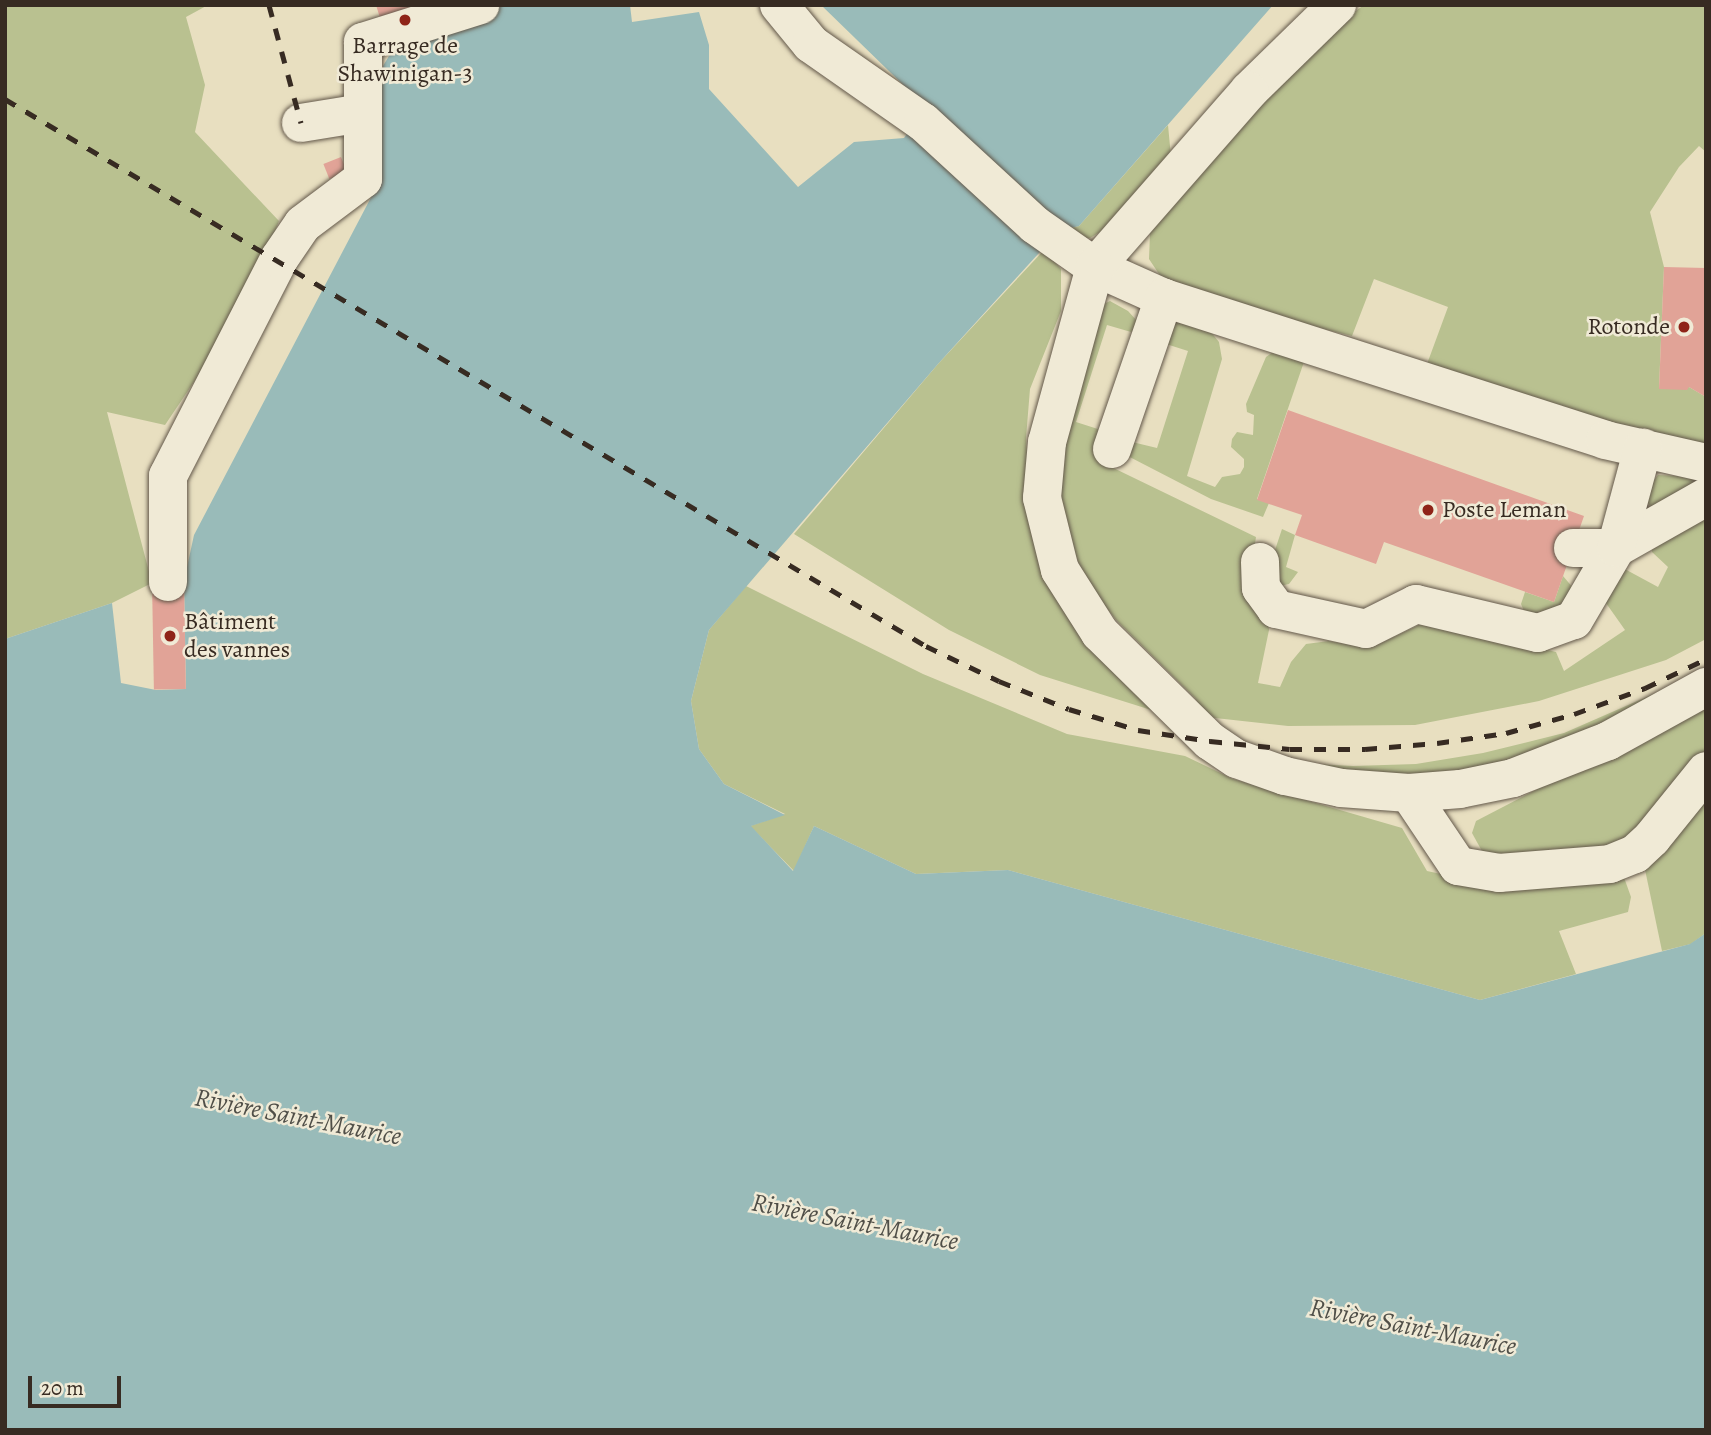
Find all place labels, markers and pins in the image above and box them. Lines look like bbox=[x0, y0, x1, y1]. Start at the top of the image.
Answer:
marker: Barrage de Shawinigan-3 bbox=[397, 12, 413, 28]
place label: Barrage de Shawinigan-3 bbox=[338, 32, 472, 88]
place label: Rotonde bbox=[1587, 313, 1670, 341]
marker: Rotonde bbox=[1676, 319, 1692, 335]
place label: Poste Leman bbox=[1442, 496, 1566, 524]
marker: Poste Leman bbox=[1420, 502, 1436, 518]
place label: Bâtiment des vannes bbox=[184, 608, 290, 664]
marker: Bâtiment des vannes bbox=[162, 628, 178, 644]

